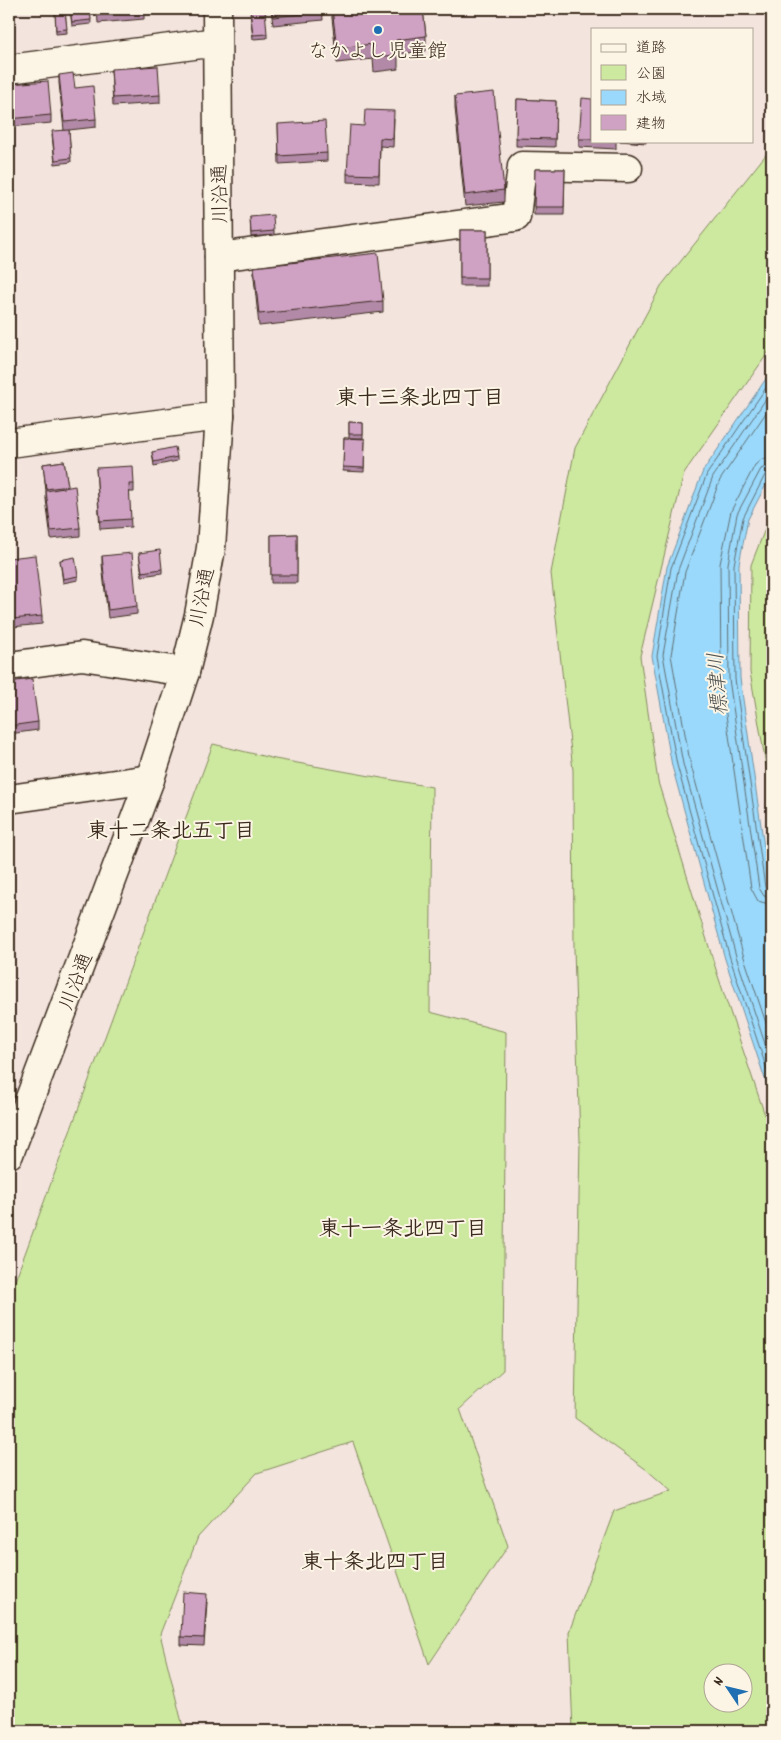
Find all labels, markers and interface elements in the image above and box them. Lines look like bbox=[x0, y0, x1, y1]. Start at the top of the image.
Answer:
marker: なかよし児童館 bbox=[372, 24, 384, 36]
legend bbox=[591, 28, 754, 142]
text: 道路 bbox=[636, 38, 666, 60]
place label: なかよし児童館 bbox=[308, 39, 448, 67]
text: 公園 bbox=[636, 64, 666, 86]
text: 水域 bbox=[636, 88, 666, 110]
text: 建物 bbox=[636, 114, 666, 136]
street label: 川沿通 bbox=[207, 164, 237, 224]
district label: 東十三条北四丁目 bbox=[336, 385, 504, 415]
street label: 川沿通 bbox=[184, 565, 223, 630]
water label: 標津川 bbox=[703, 651, 737, 716]
district label: 東十二条北五丁目 bbox=[87, 818, 255, 848]
street label: 川沿通 bbox=[54, 949, 102, 1015]
district label: 東十一条北四丁目 bbox=[319, 1216, 487, 1246]
district label: 東十条北四丁目 bbox=[302, 1549, 449, 1579]
north arrow bbox=[704, 1662, 754, 1712]
text: N bbox=[709, 1673, 729, 1690]

